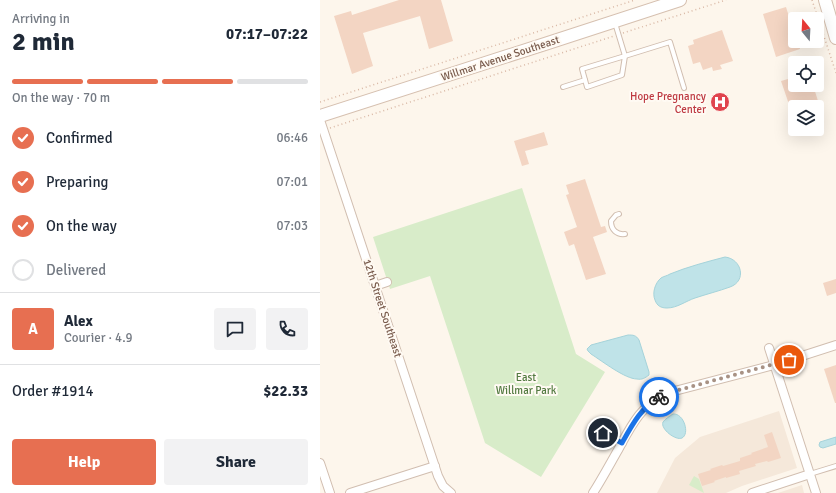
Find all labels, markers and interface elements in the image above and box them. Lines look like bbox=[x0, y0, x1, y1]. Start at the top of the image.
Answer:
text: Arriving in bbox=[12, 11, 70, 27]
north arrow bbox=[788, 12, 824, 48]
map controls bbox=[788, 12, 824, 136]
text: 07:17–07:22 bbox=[226, 25, 308, 43]
text: 2 min bbox=[12, 26, 75, 58]
street label: Willmar Avenue Southeast bbox=[439, 33, 561, 84]
button: locate bbox=[788, 56, 824, 92]
text: On the way · 70 m bbox=[12, 90, 110, 106]
place label: Hope Pregnancy Center bbox=[630, 90, 707, 116]
hospital icon: Hope Pregnancy Center bbox=[709, 91, 731, 113]
button: layers bbox=[788, 100, 824, 136]
icon: check bbox=[12, 127, 34, 149]
text: Confirmed bbox=[46, 129, 113, 147]
text: 06:46 bbox=[276, 130, 308, 146]
icon: check bbox=[12, 171, 34, 193]
text: Preparing bbox=[46, 173, 109, 191]
text: 07:01 bbox=[276, 174, 308, 190]
icon: check bbox=[12, 215, 34, 237]
text: On the way bbox=[46, 217, 117, 235]
text: 07:03 bbox=[276, 218, 308, 234]
street label: 12th Street Southeast bbox=[360, 257, 405, 359]
text: Delivered bbox=[46, 261, 106, 279]
button: chat bbox=[214, 308, 256, 350]
button: phone bbox=[266, 308, 308, 350]
text: Alex bbox=[64, 312, 93, 330]
text: A bbox=[28, 320, 38, 338]
text: Courier · 4.9 bbox=[64, 330, 133, 346]
pin bbox=[772, 343, 806, 377]
icon: bag bbox=[778, 349, 800, 371]
park label: East Willmar Park bbox=[496, 371, 557, 397]
courier bbox=[639, 377, 679, 417]
text: Order #1914 bbox=[12, 382, 94, 400]
text: $22.33 bbox=[263, 382, 308, 400]
icon: bike bbox=[648, 386, 670, 408]
pin bbox=[586, 416, 620, 450]
icon: home bbox=[592, 422, 614, 444]
button: Help bbox=[12, 439, 156, 485]
button: Share bbox=[164, 439, 308, 485]

